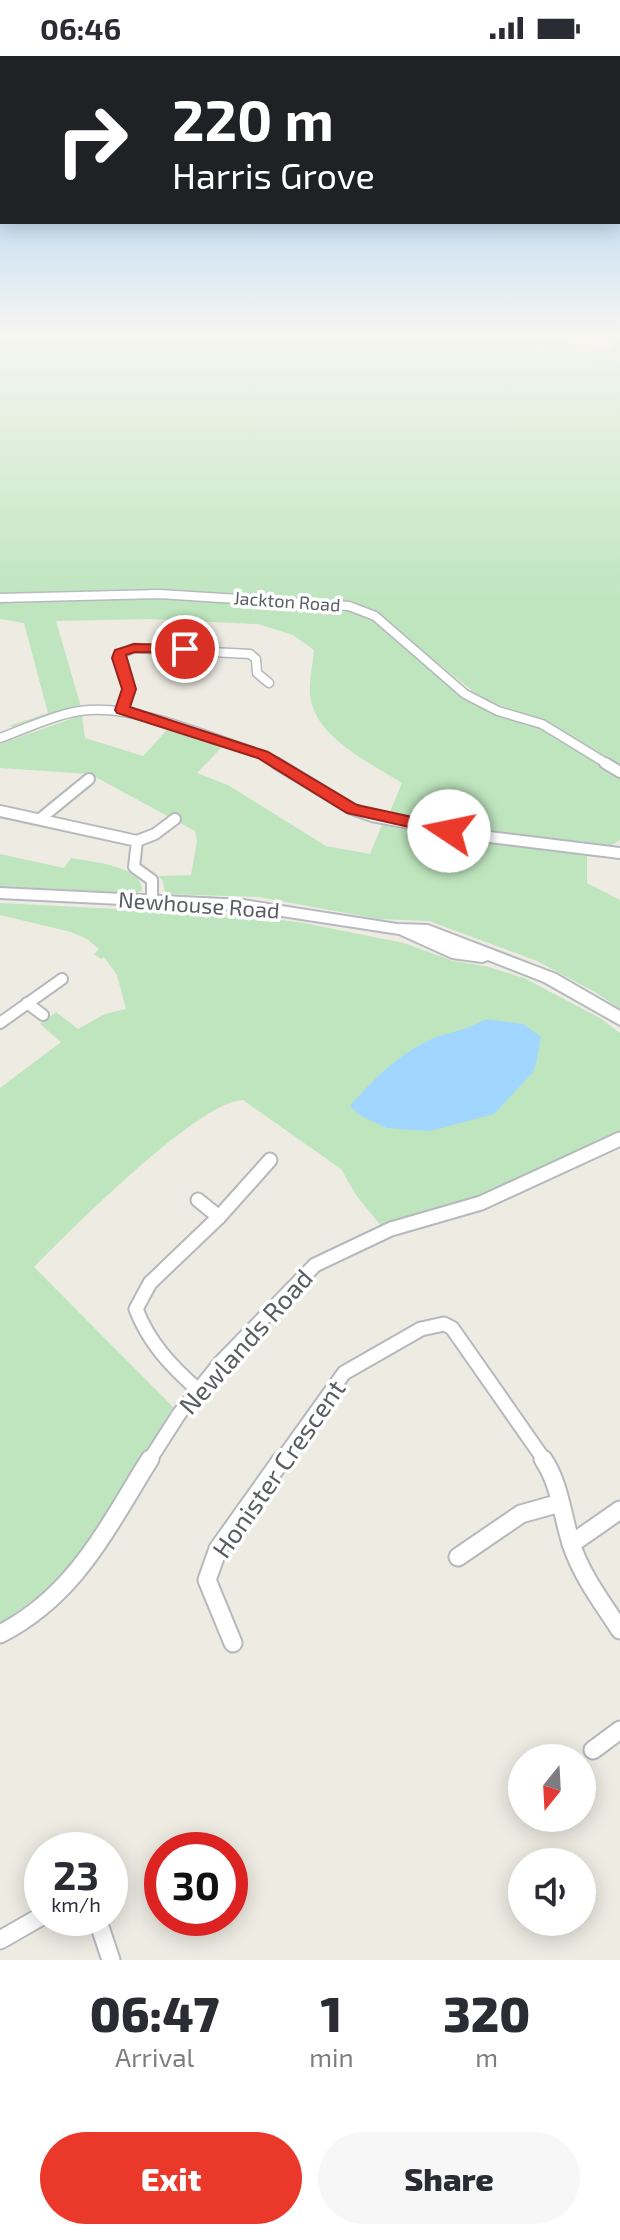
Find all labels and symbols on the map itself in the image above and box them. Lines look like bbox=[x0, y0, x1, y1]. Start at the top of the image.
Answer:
street label: Jackton Road bbox=[233, 586, 341, 616]
pin bbox=[151, 615, 219, 683]
position arrow bbox=[407, 789, 491, 873]
street label: Newhouse Road bbox=[117, 885, 281, 923]
street label: Newlands Road bbox=[172, 1262, 318, 1420]
street label: Honister Crescent bbox=[205, 1373, 351, 1563]
north arrow bbox=[508, 1744, 596, 1832]
speed limit sign: 30 bbox=[144, 1832, 248, 1936]

